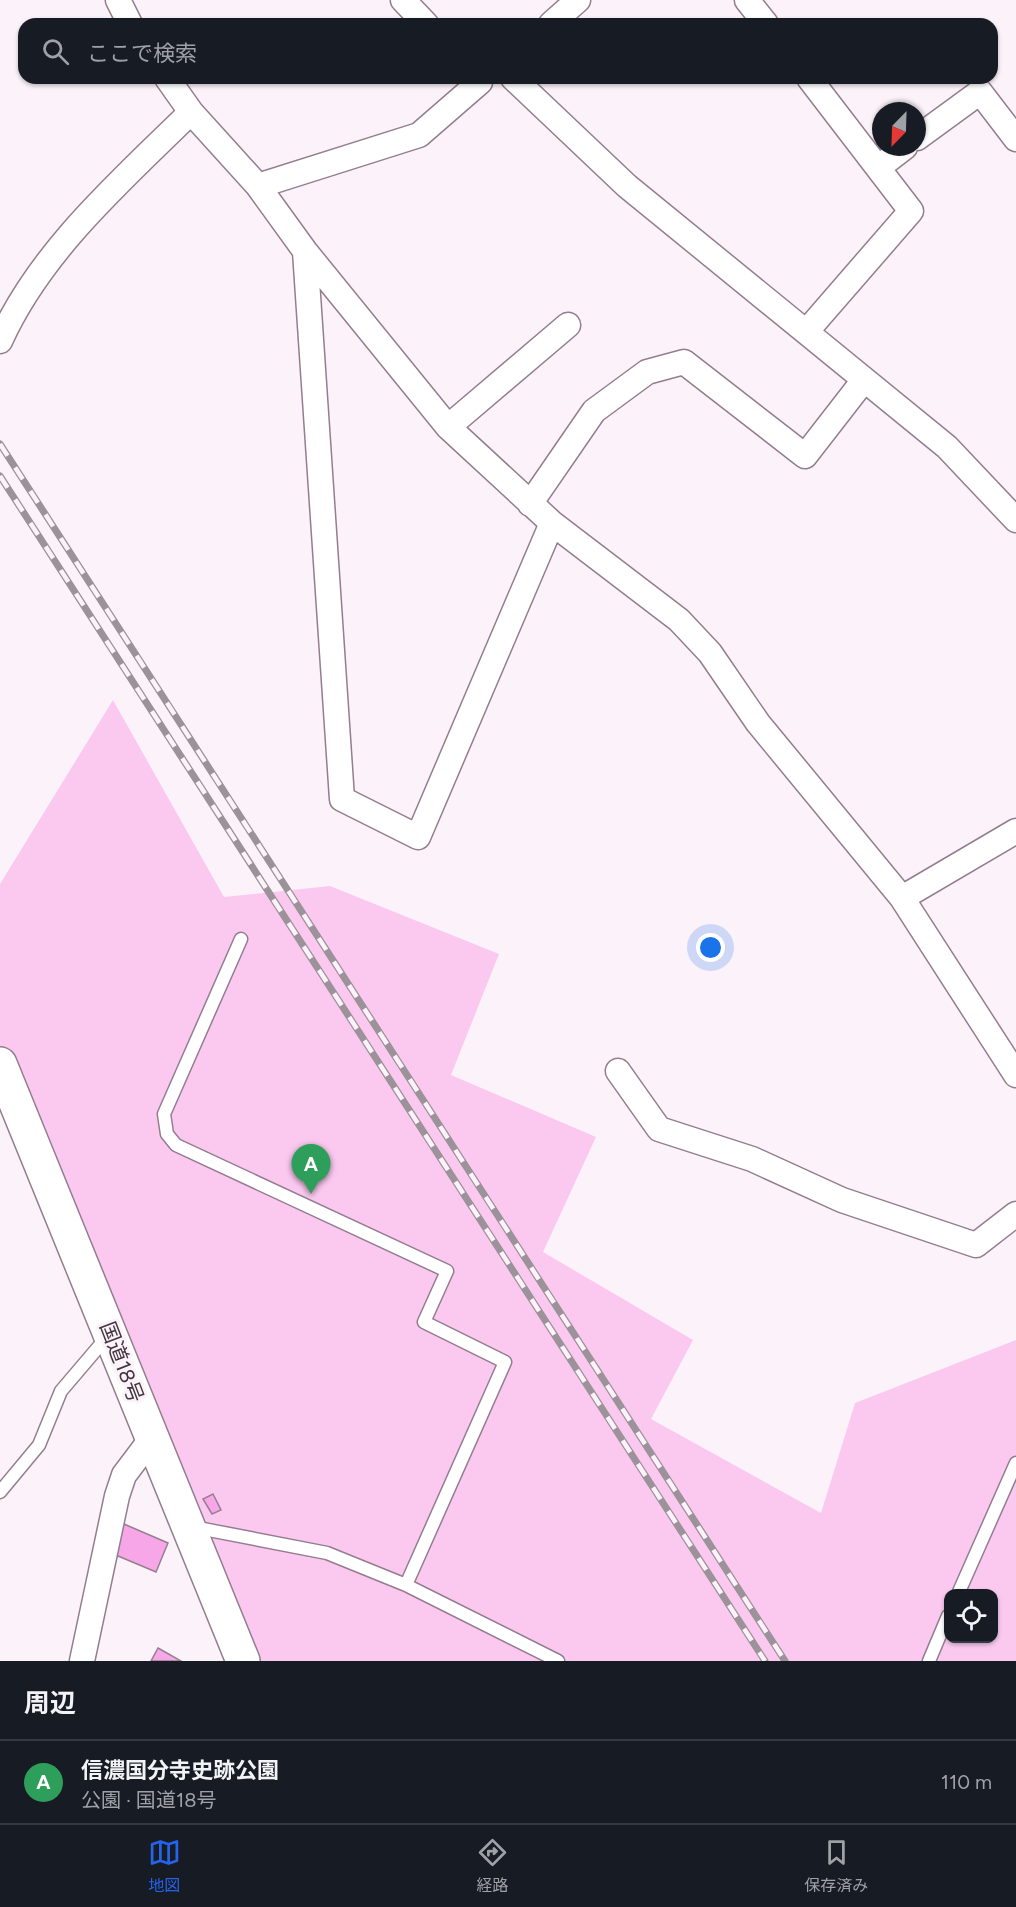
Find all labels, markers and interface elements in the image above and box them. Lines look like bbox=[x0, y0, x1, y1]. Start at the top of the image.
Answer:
search box bbox=[18, 18, 998, 84]
icon: search bbox=[39, 35, 72, 68]
text: ここで検索 bbox=[87, 40, 197, 67]
north arrow bbox=[872, 102, 926, 156]
your location bbox=[696, 933, 725, 962]
pin: A bbox=[292, 1144, 330, 1194]
street label: 国道18号 bbox=[95, 1318, 149, 1406]
map controls bbox=[944, 1589, 998, 1643]
button: locate bbox=[944, 1589, 998, 1643]
text: 周辺 bbox=[24, 1687, 76, 1719]
text: 信濃国分寺史跡公園 bbox=[81, 1757, 279, 1784]
text: A bbox=[36, 1770, 51, 1794]
text: 110 m bbox=[941, 1770, 992, 1794]
text: 公園 · 国道18号 bbox=[81, 1788, 217, 1812]
tab: 地図 bbox=[148, 1836, 181, 1896]
tab: 経路 bbox=[476, 1836, 509, 1896]
tab: 保存済み bbox=[804, 1836, 868, 1896]

